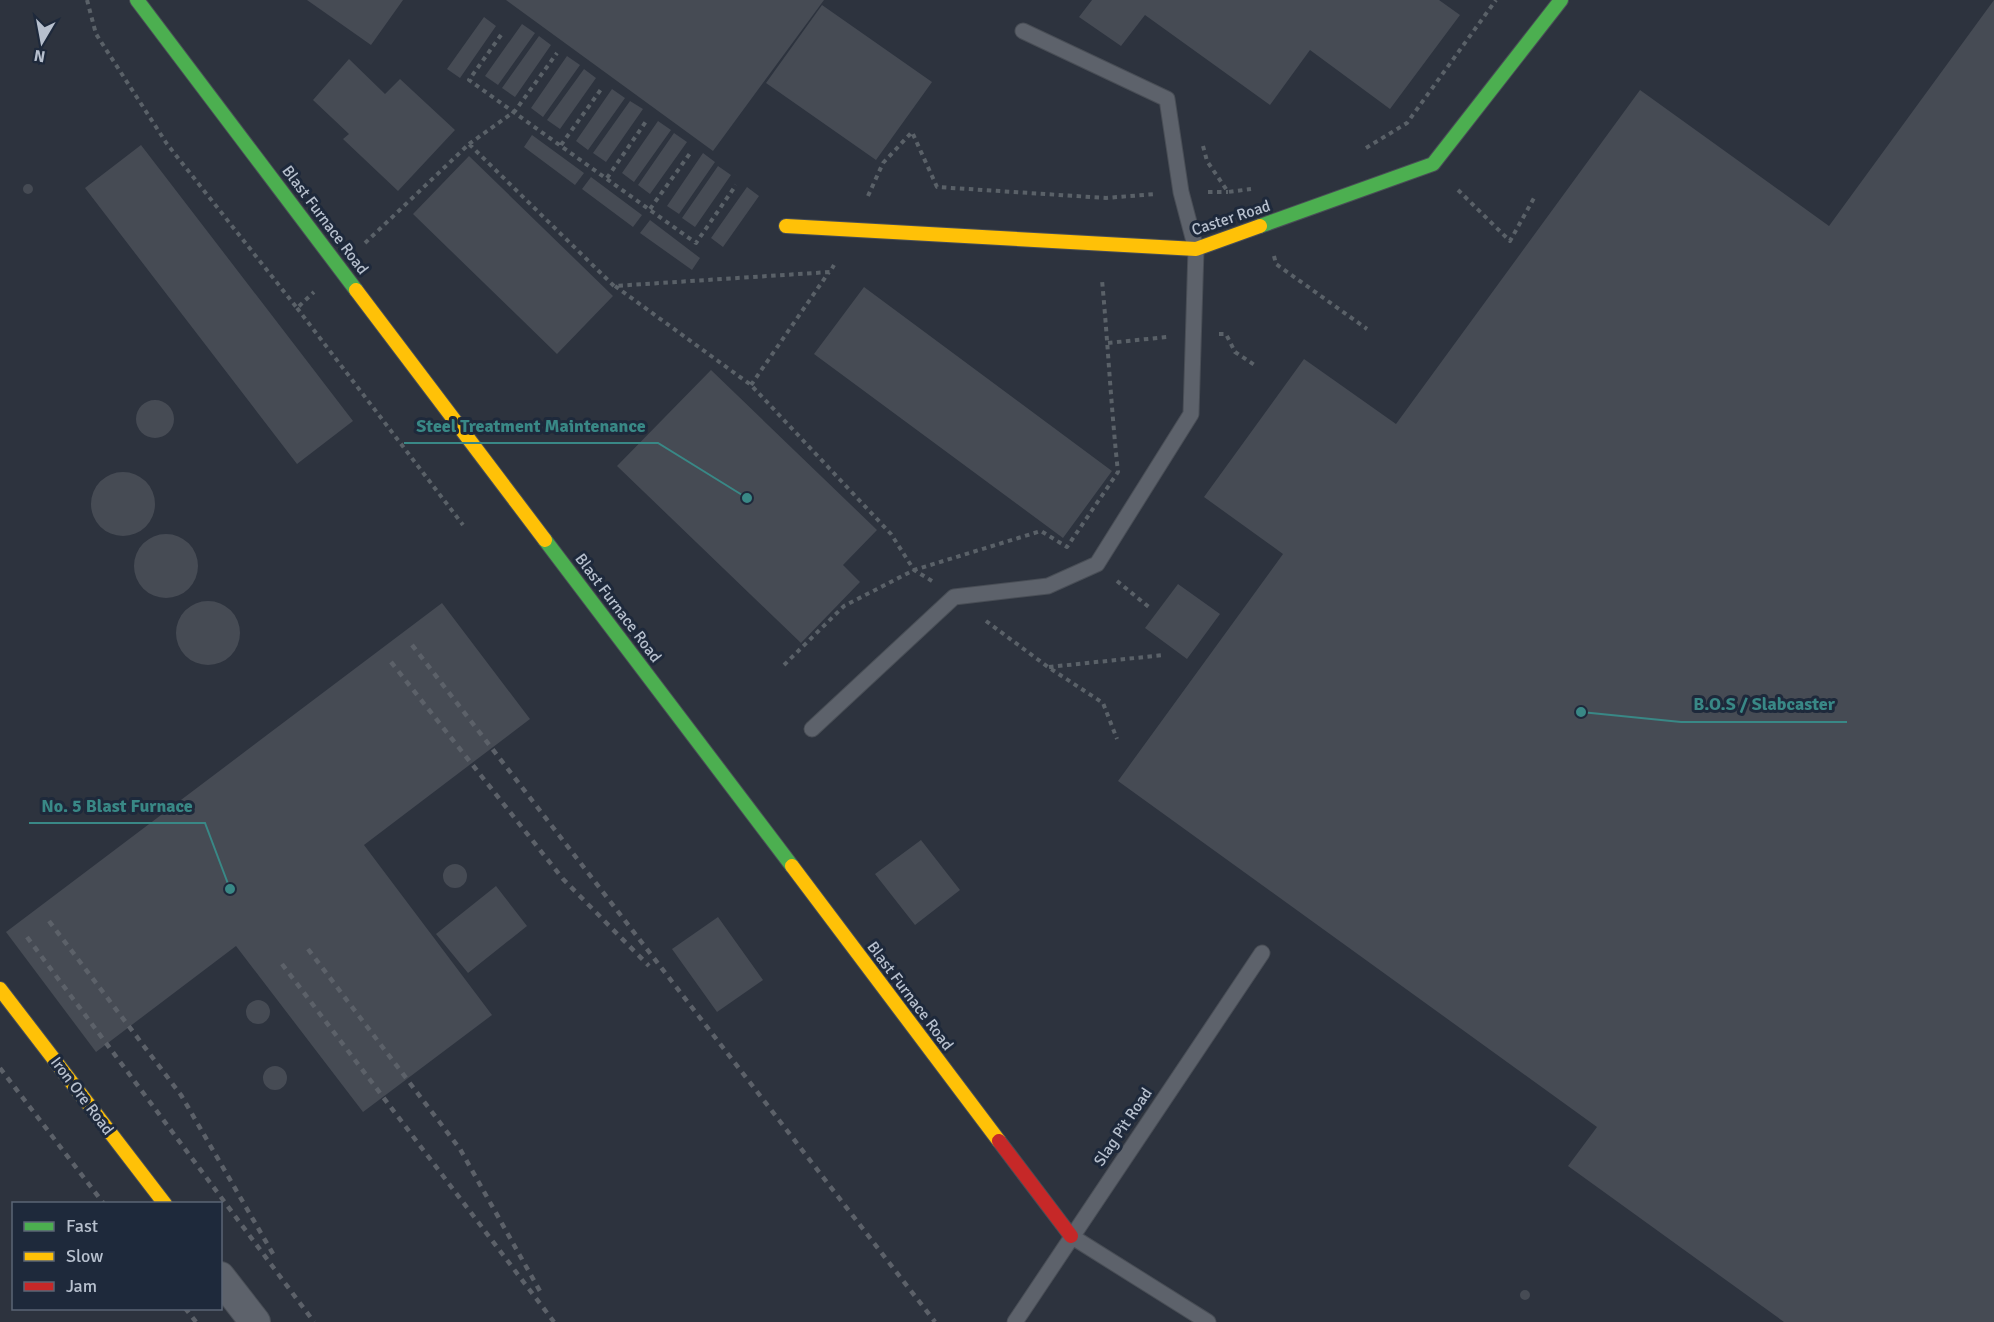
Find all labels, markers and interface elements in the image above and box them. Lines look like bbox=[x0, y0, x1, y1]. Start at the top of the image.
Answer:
north arrow bbox=[12, 12, 72, 72]
text: N bbox=[32, 45, 47, 67]
street label: Blast Furnace Road bbox=[278, 162, 372, 278]
street label: Caster Road bbox=[1189, 196, 1273, 240]
callout: Steel Treatment Maintenance bbox=[404, 407, 658, 443]
text: Steel Treatment Maintenance bbox=[416, 415, 646, 437]
street label: Blast Furnace Road bbox=[571, 550, 665, 666]
callout: B.O.S / Slabcaster bbox=[1681, 686, 1847, 722]
text: B.O.S / Slabcaster bbox=[1693, 693, 1836, 715]
callout: No. 5 Blast Furnace bbox=[29, 787, 205, 823]
text: No. 5 Blast Furnace bbox=[41, 795, 193, 817]
street label: Blast Furnace Road bbox=[863, 938, 957, 1054]
street label: Iron Ore Road bbox=[46, 1053, 118, 1139]
street label: Slag Pit Road bbox=[1089, 1084, 1157, 1170]
legend bbox=[12, 1202, 222, 1310]
text: Fast bbox=[66, 1215, 98, 1237]
text: Slow bbox=[66, 1245, 103, 1267]
text: Jam bbox=[66, 1275, 97, 1297]

